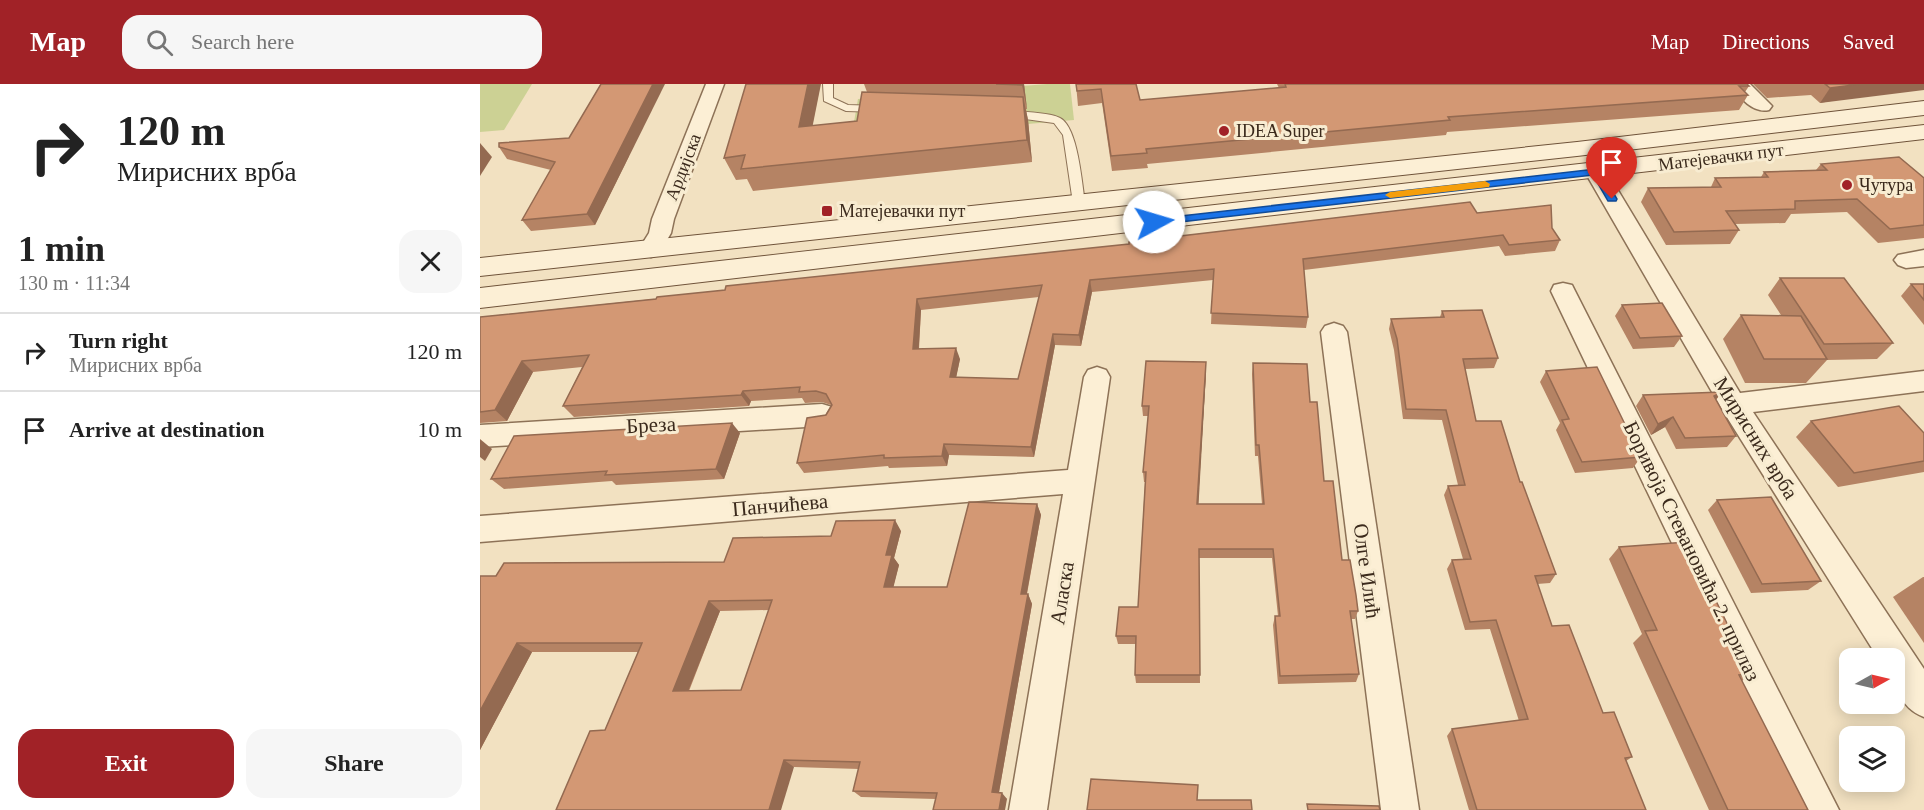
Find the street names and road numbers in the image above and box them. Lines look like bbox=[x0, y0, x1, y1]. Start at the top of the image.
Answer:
street label: Ардијска bbox=[661, 131, 705, 203]
street label: Матејевачки пут bbox=[1657, 139, 1785, 175]
street label: Мирисних врба bbox=[1709, 372, 1804, 504]
street label: Бреза bbox=[626, 412, 677, 438]
street label: Боривоја Стевановића 2. прилаз bbox=[1618, 417, 1766, 685]
street label: Панчићева bbox=[731, 489, 830, 521]
street label: Олге Илић bbox=[1348, 522, 1386, 621]
street label: Аласка bbox=[1045, 559, 1079, 626]

